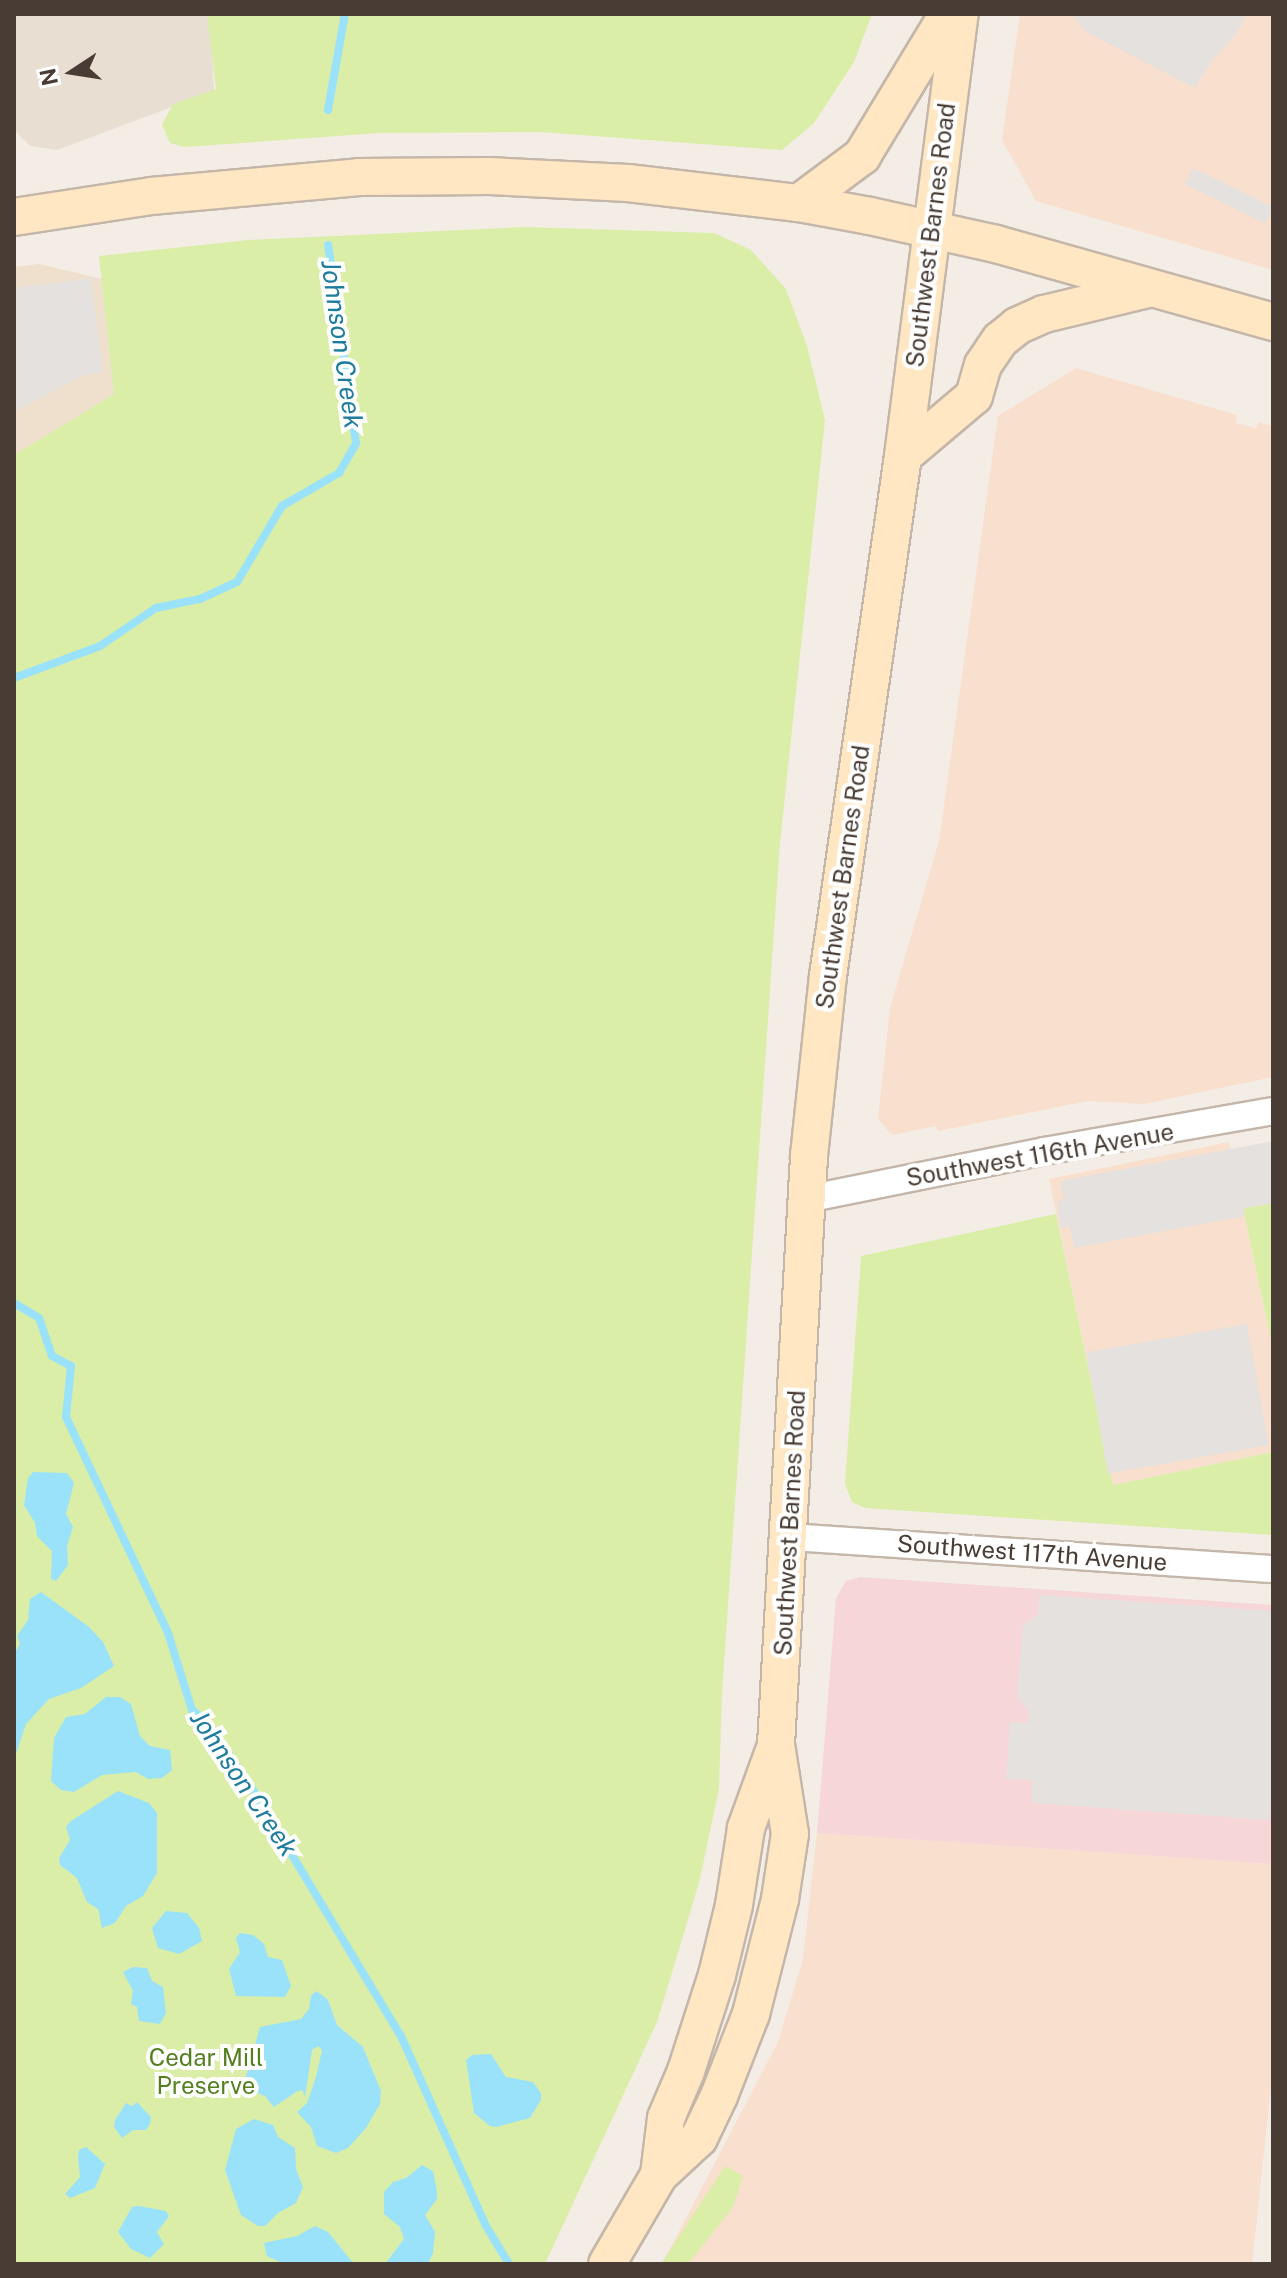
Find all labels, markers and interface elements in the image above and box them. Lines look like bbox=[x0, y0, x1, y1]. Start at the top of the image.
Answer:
north arrow bbox=[32, 32, 112, 112]
text: N bbox=[34, 66, 63, 88]
street label: Southwest Barnes Road bbox=[900, 101, 962, 369]
water label: Johnson Creek bbox=[315, 258, 369, 430]
street label: Southwest Barnes Road bbox=[810, 743, 876, 1011]
street label: Southwest 116th Avenue bbox=[904, 1117, 1176, 1193]
street label: Southwest Barnes Road bbox=[769, 1389, 811, 1657]
street label: Southwest 117th Avenue bbox=[896, 1529, 1168, 1577]
water label: Johnson Creek bbox=[184, 1704, 304, 1862]
park label: Cedar Mill Preserve bbox=[149, 2044, 263, 2100]

